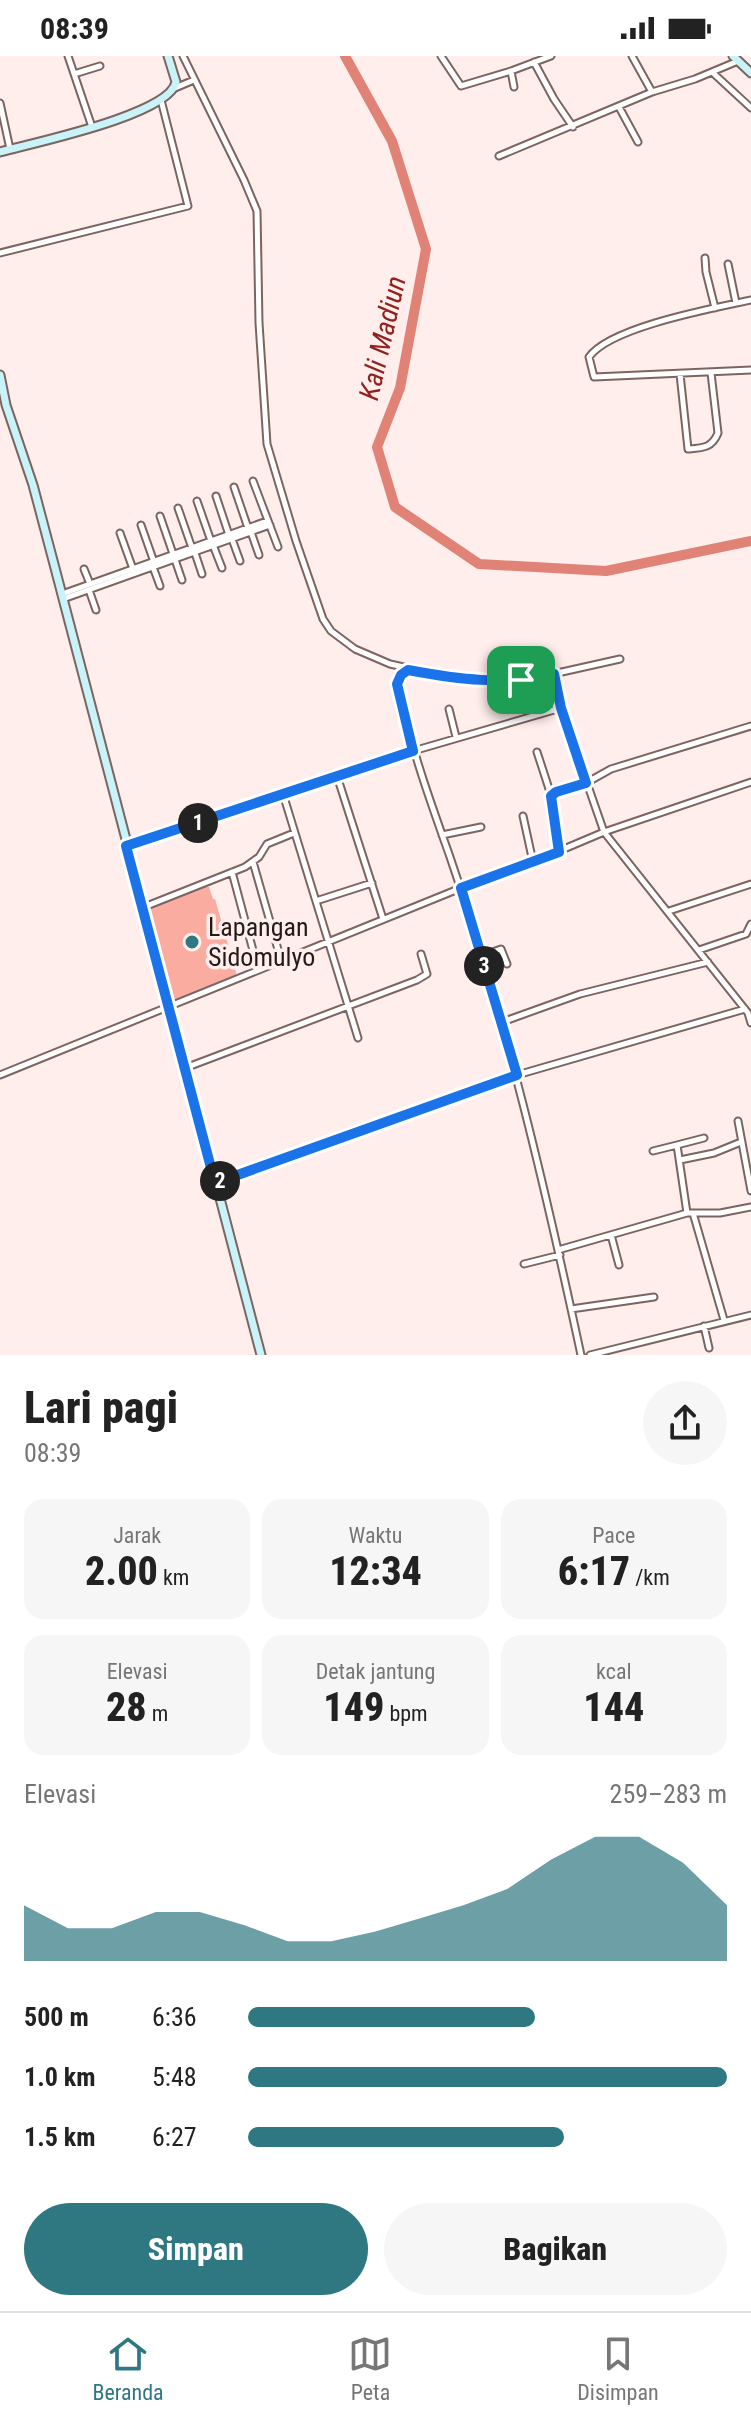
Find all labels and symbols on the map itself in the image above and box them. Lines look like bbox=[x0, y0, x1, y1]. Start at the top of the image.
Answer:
water label: Kali Madiun bbox=[352, 273, 413, 403]
pin bbox=[487, 646, 555, 714]
pin: 1 bbox=[178, 803, 218, 843]
place label: Lapangan Sidomulyo bbox=[208, 912, 315, 972]
marker: Lapangan Sidomulyo bbox=[183, 933, 201, 951]
pin: 3 bbox=[464, 946, 504, 986]
pin: 2 bbox=[200, 1161, 240, 1201]

